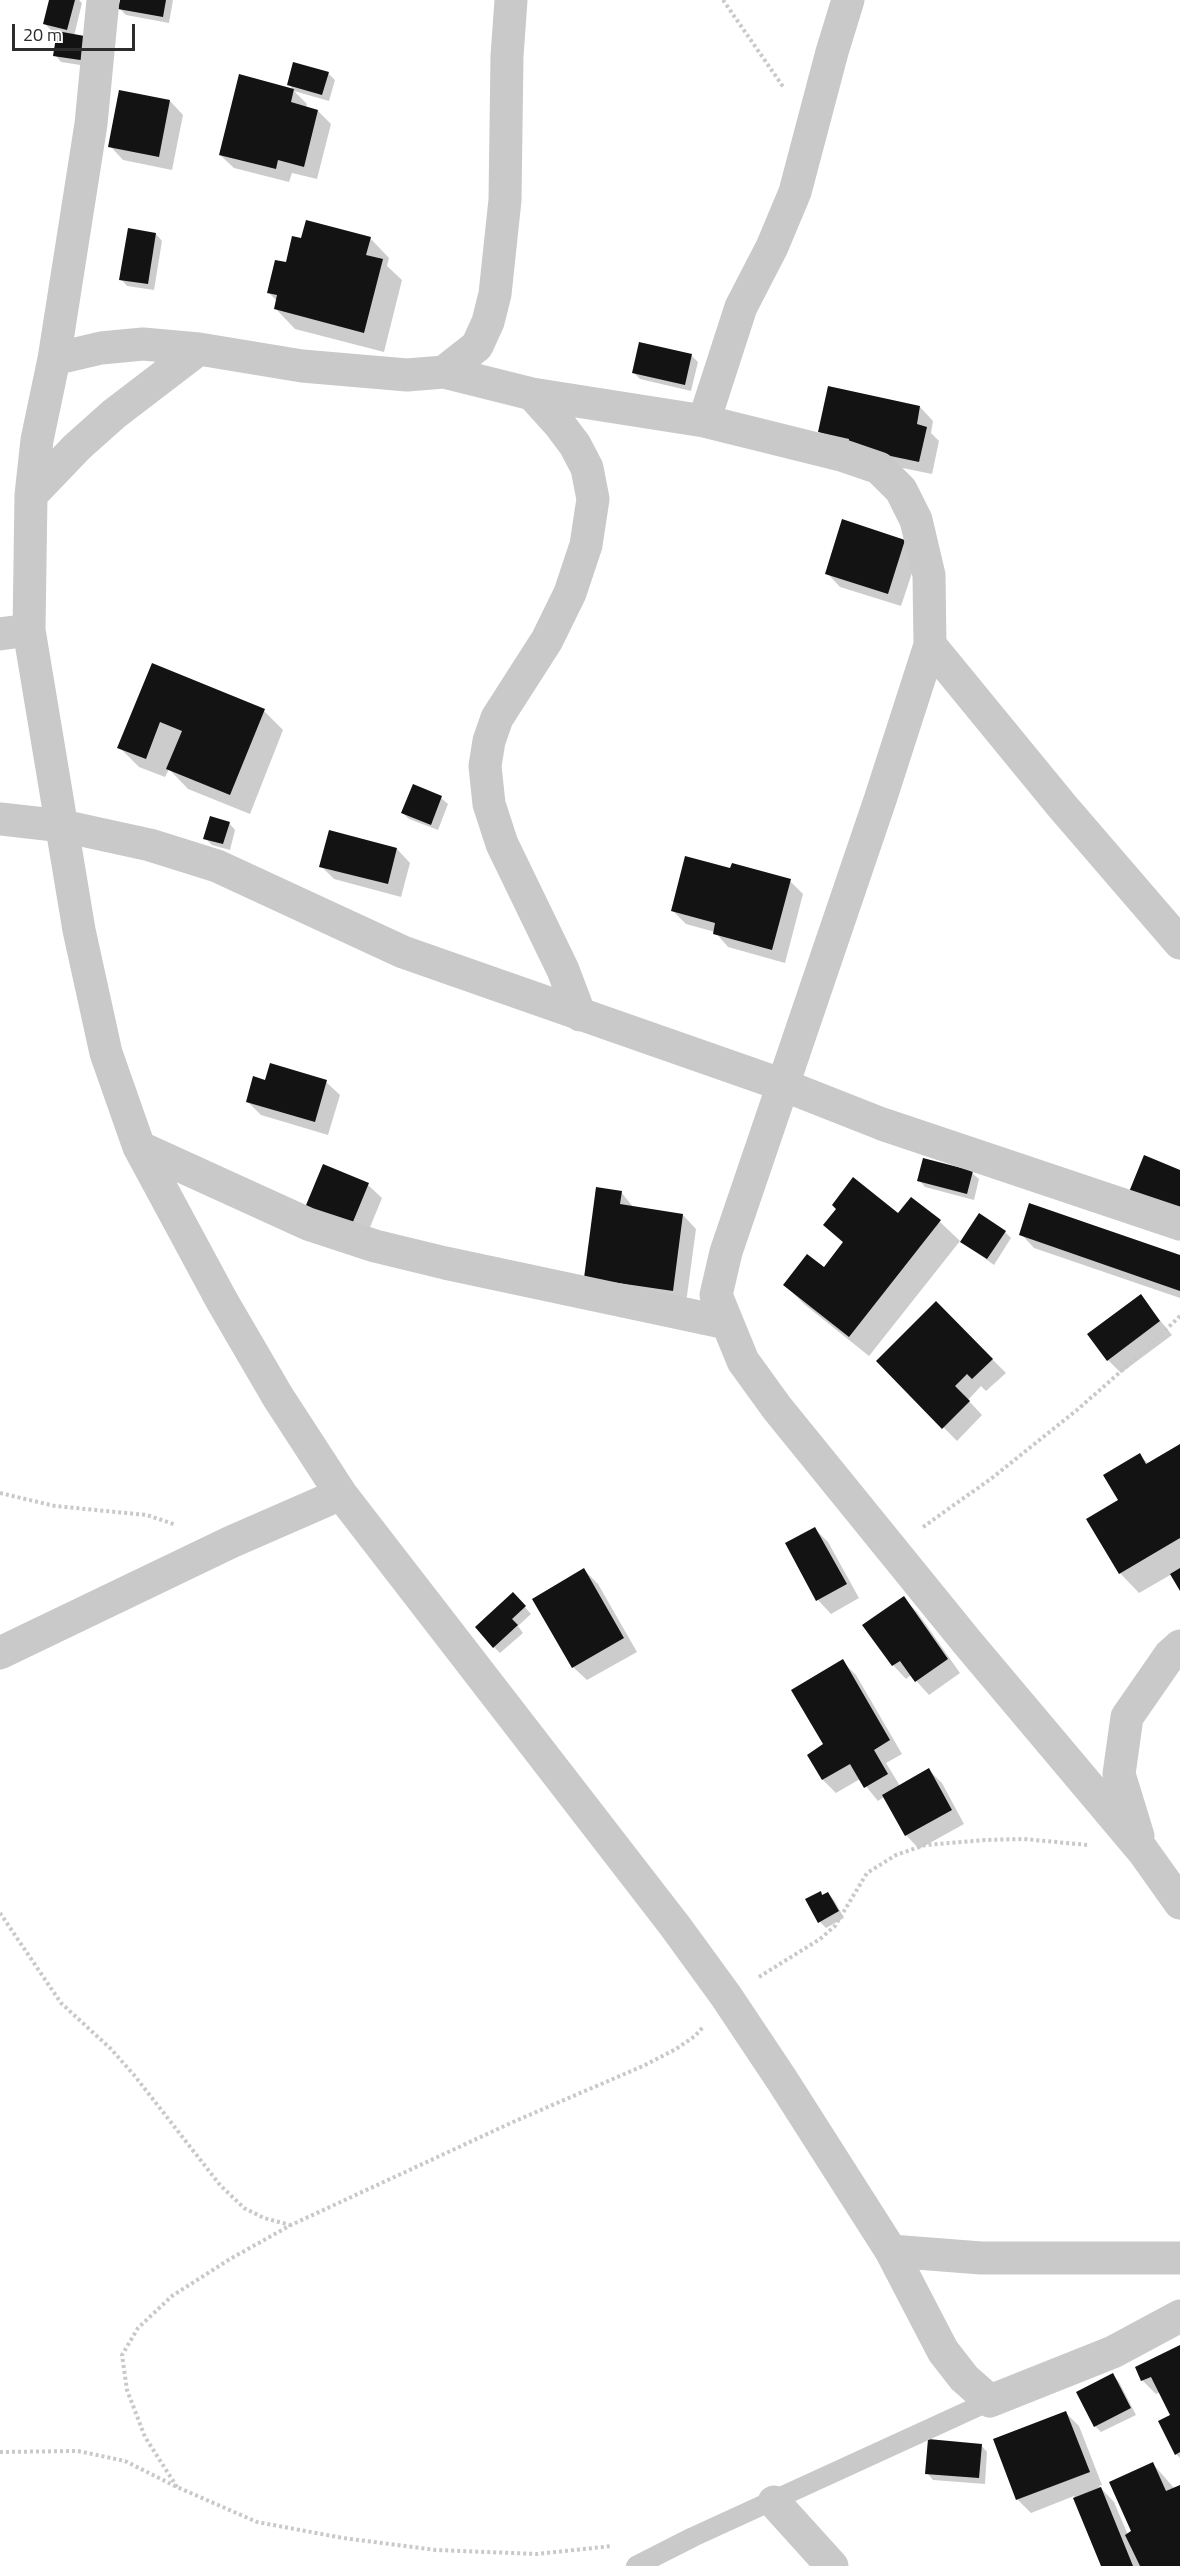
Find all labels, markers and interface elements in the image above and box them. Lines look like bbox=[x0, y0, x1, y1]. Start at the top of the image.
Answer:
scale bar bbox=[15, 12, 138, 50]
text: 20 m bbox=[23, 21, 62, 48]

